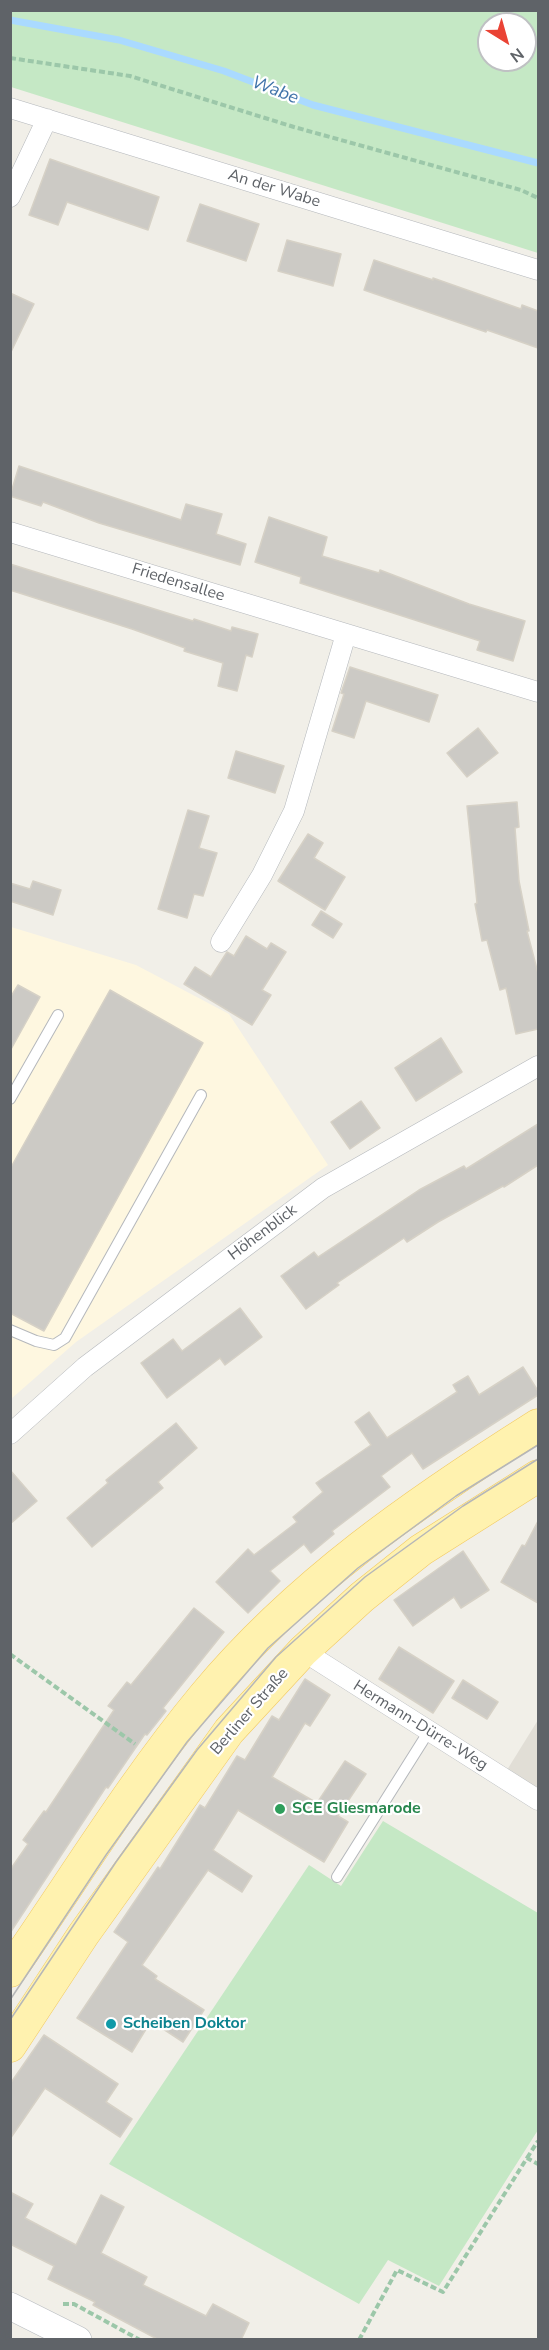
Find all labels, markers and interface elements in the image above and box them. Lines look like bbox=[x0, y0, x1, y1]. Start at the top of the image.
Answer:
north arrow bbox=[477, 12, 537, 72]
text: N bbox=[505, 42, 528, 67]
water label: Wabe bbox=[249, 72, 301, 110]
street label: An der Wabe bbox=[225, 166, 323, 212]
street label: Friedensallee bbox=[129, 560, 227, 606]
street label: Höhenblick bbox=[225, 1201, 301, 1265]
street label: Berliner Straße bbox=[207, 1665, 293, 1759]
street label: Hermann-Dürre-Weg bbox=[349, 1677, 491, 1775]
place label: SCE Gliesmarode bbox=[292, 1799, 421, 1819]
marker: SCE Gliesmarode bbox=[273, 1802, 287, 1816]
place label: Scheiben Doktor bbox=[123, 2014, 246, 2034]
marker: Scheiben Doktor bbox=[104, 2017, 118, 2031]

